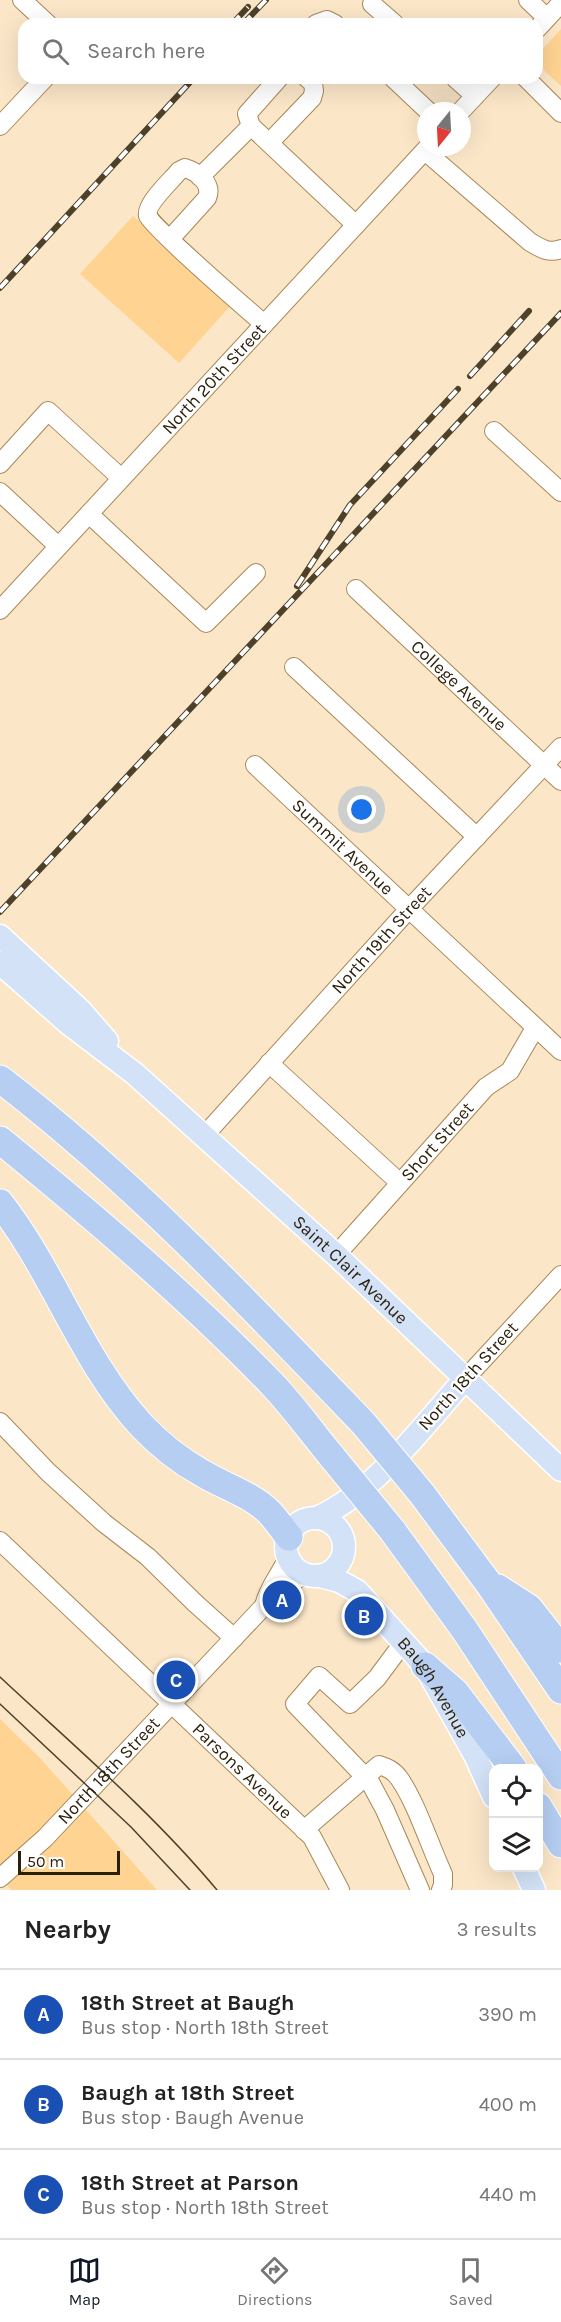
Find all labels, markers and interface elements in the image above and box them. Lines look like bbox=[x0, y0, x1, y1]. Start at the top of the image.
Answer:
search box bbox=[18, 18, 543, 84]
icon: search bbox=[39, 35, 72, 68]
text: Search here bbox=[87, 38, 205, 64]
north arrow bbox=[417, 102, 471, 156]
street label: North 20th Street bbox=[157, 319, 271, 439]
street label: College Avenue bbox=[406, 635, 511, 736]
street label: Summit Avenue bbox=[287, 794, 398, 900]
your location bbox=[347, 795, 376, 824]
street label: North 19th Street bbox=[327, 881, 436, 998]
street label: Short Street bbox=[396, 1097, 478, 1186]
street label: Saint Clair Avenue bbox=[288, 1211, 413, 1329]
street label: North 18th Street bbox=[413, 1317, 523, 1435]
pin: A bbox=[262, 1578, 302, 1622]
pin: B bbox=[344, 1594, 384, 1638]
street label: Baugh Avenue bbox=[393, 1632, 474, 1742]
pin: C bbox=[156, 1658, 195, 1702]
street label: North 18th Street bbox=[53, 1712, 165, 1829]
street label: Parsons Avenue bbox=[188, 1718, 297, 1823]
map controls bbox=[489, 1764, 543, 1872]
button: locate bbox=[489, 1764, 543, 1818]
button: layers bbox=[489, 1818, 543, 1872]
scale bar bbox=[18, 1848, 120, 1876]
text: 50 m bbox=[27, 1852, 64, 1871]
text: Nearby bbox=[24, 1914, 111, 1945]
text: 3 results bbox=[457, 1918, 537, 1941]
text: 18th Street at Baugh bbox=[81, 1990, 294, 2016]
text: A bbox=[37, 2003, 50, 2026]
text: 390 m bbox=[478, 2003, 537, 2026]
text: Bus stop · North 18th Street bbox=[81, 2016, 329, 2039]
text: Baugh at 18th Street bbox=[81, 2080, 294, 2106]
text: B bbox=[37, 2093, 50, 2116]
text: 400 m bbox=[479, 2093, 537, 2116]
text: Bus stop · Baugh Avenue bbox=[81, 2106, 304, 2129]
text: 18th Street at Parson bbox=[81, 2170, 299, 2196]
text: C bbox=[37, 2183, 50, 2206]
text: 440 m bbox=[479, 2183, 537, 2206]
text: Bus stop · North 18th Street bbox=[81, 2196, 329, 2219]
tab: Map bbox=[68, 2254, 101, 2309]
tab: Directions bbox=[237, 2254, 312, 2309]
tab: Saved bbox=[449, 2254, 493, 2309]

